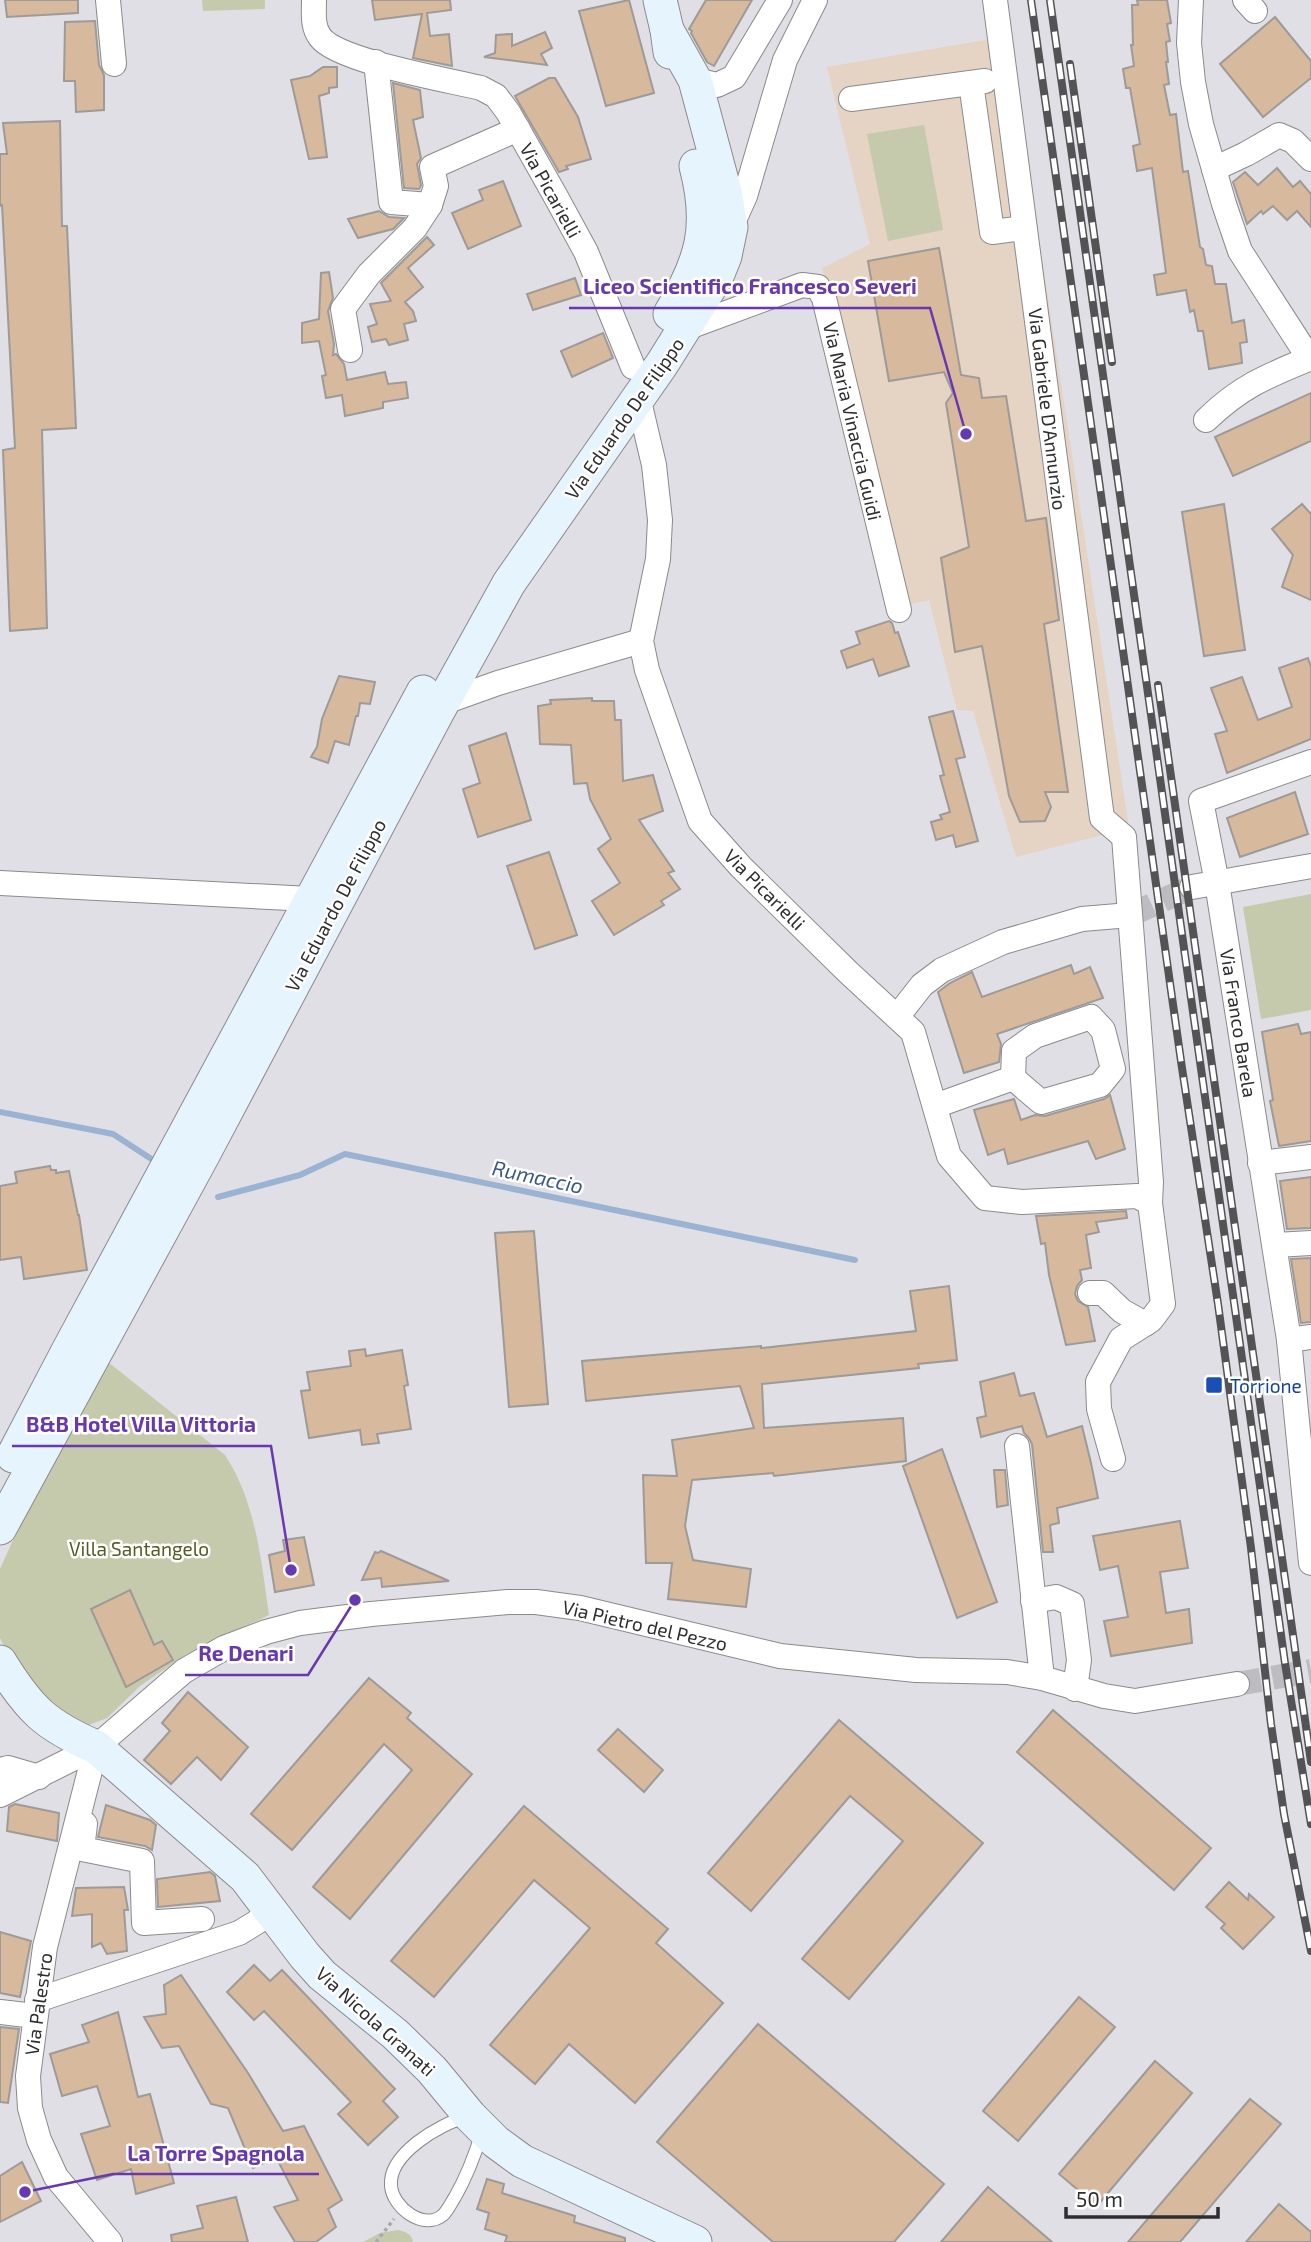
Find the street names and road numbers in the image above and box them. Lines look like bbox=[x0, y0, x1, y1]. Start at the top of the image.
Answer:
street label: Via Picarielli bbox=[515, 138, 587, 242]
street label: Via Gabriele D'Annunzio bbox=[1024, 307, 1072, 511]
street label: Via Maria Vinaccia Guidi bbox=[819, 319, 887, 523]
street label: Via Eduardo De Filippo bbox=[559, 333, 689, 503]
street label: Via Eduardo De Filippo bbox=[280, 815, 390, 995]
street label: Via Picarielli bbox=[720, 844, 810, 934]
street label: Via Franco Barela bbox=[1216, 947, 1262, 1099]
street label: Via Pietro del Pezzo bbox=[560, 1595, 730, 1655]
street label: Via Palestro bbox=[19, 1951, 57, 2057]
street label: Via Nicola Granati bbox=[312, 1961, 440, 2081]

